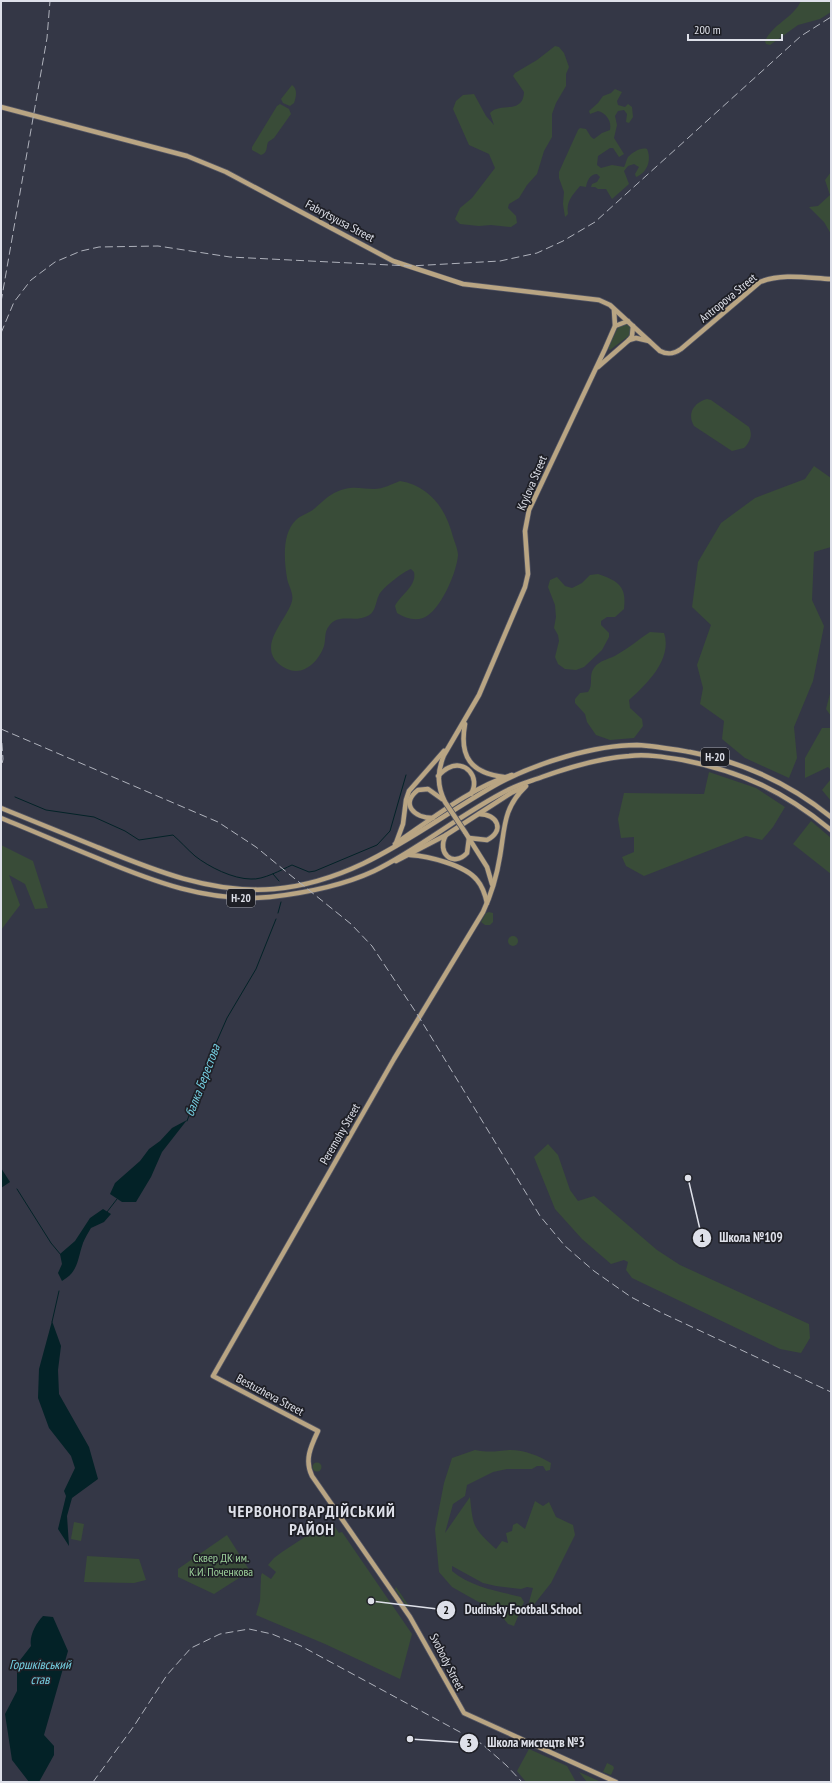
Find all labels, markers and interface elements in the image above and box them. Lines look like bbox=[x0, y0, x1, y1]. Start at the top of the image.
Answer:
scale bar bbox=[688, 16, 782, 42]
text: 200 m bbox=[694, 22, 721, 37]
street label: Fabrytsyusa Street bbox=[303, 196, 378, 245]
street label: Antropova Street bbox=[696, 269, 760, 325]
street label: Krylova Street bbox=[513, 452, 550, 513]
road number: Н-20 bbox=[701, 748, 729, 766]
road number: Н-20 bbox=[227, 889, 255, 907]
water label: балка Берестова bbox=[181, 1041, 224, 1119]
street label: Peremohy Street bbox=[316, 1100, 363, 1167]
callout: Школа №109 bbox=[692, 1225, 791, 1250]
text: Школа №109 bbox=[719, 1229, 783, 1246]
text: 1 bbox=[699, 1230, 705, 1245]
street label: Bestuzheva Street bbox=[234, 1370, 307, 1419]
district label: ЧЕРВОНОГВАРДІЙСЬКИЙ РАЙОН bbox=[228, 1501, 396, 1539]
park label: Сквер ДК им. К.И. Поченкова bbox=[189, 1550, 253, 1579]
callout: Dudinsky Football School bbox=[436, 1597, 589, 1622]
text: Dudinsky Football School bbox=[465, 1601, 582, 1618]
text: 2 bbox=[443, 1602, 449, 1617]
street label: Svobody Street bbox=[427, 1631, 469, 1693]
water label: Горшківський став bbox=[9, 1656, 72, 1688]
callout: Школа мистецтв №3 bbox=[459, 1730, 592, 1755]
text: Школа мистецтв №3 bbox=[487, 1734, 585, 1751]
text: 3 bbox=[466, 1735, 472, 1750]

